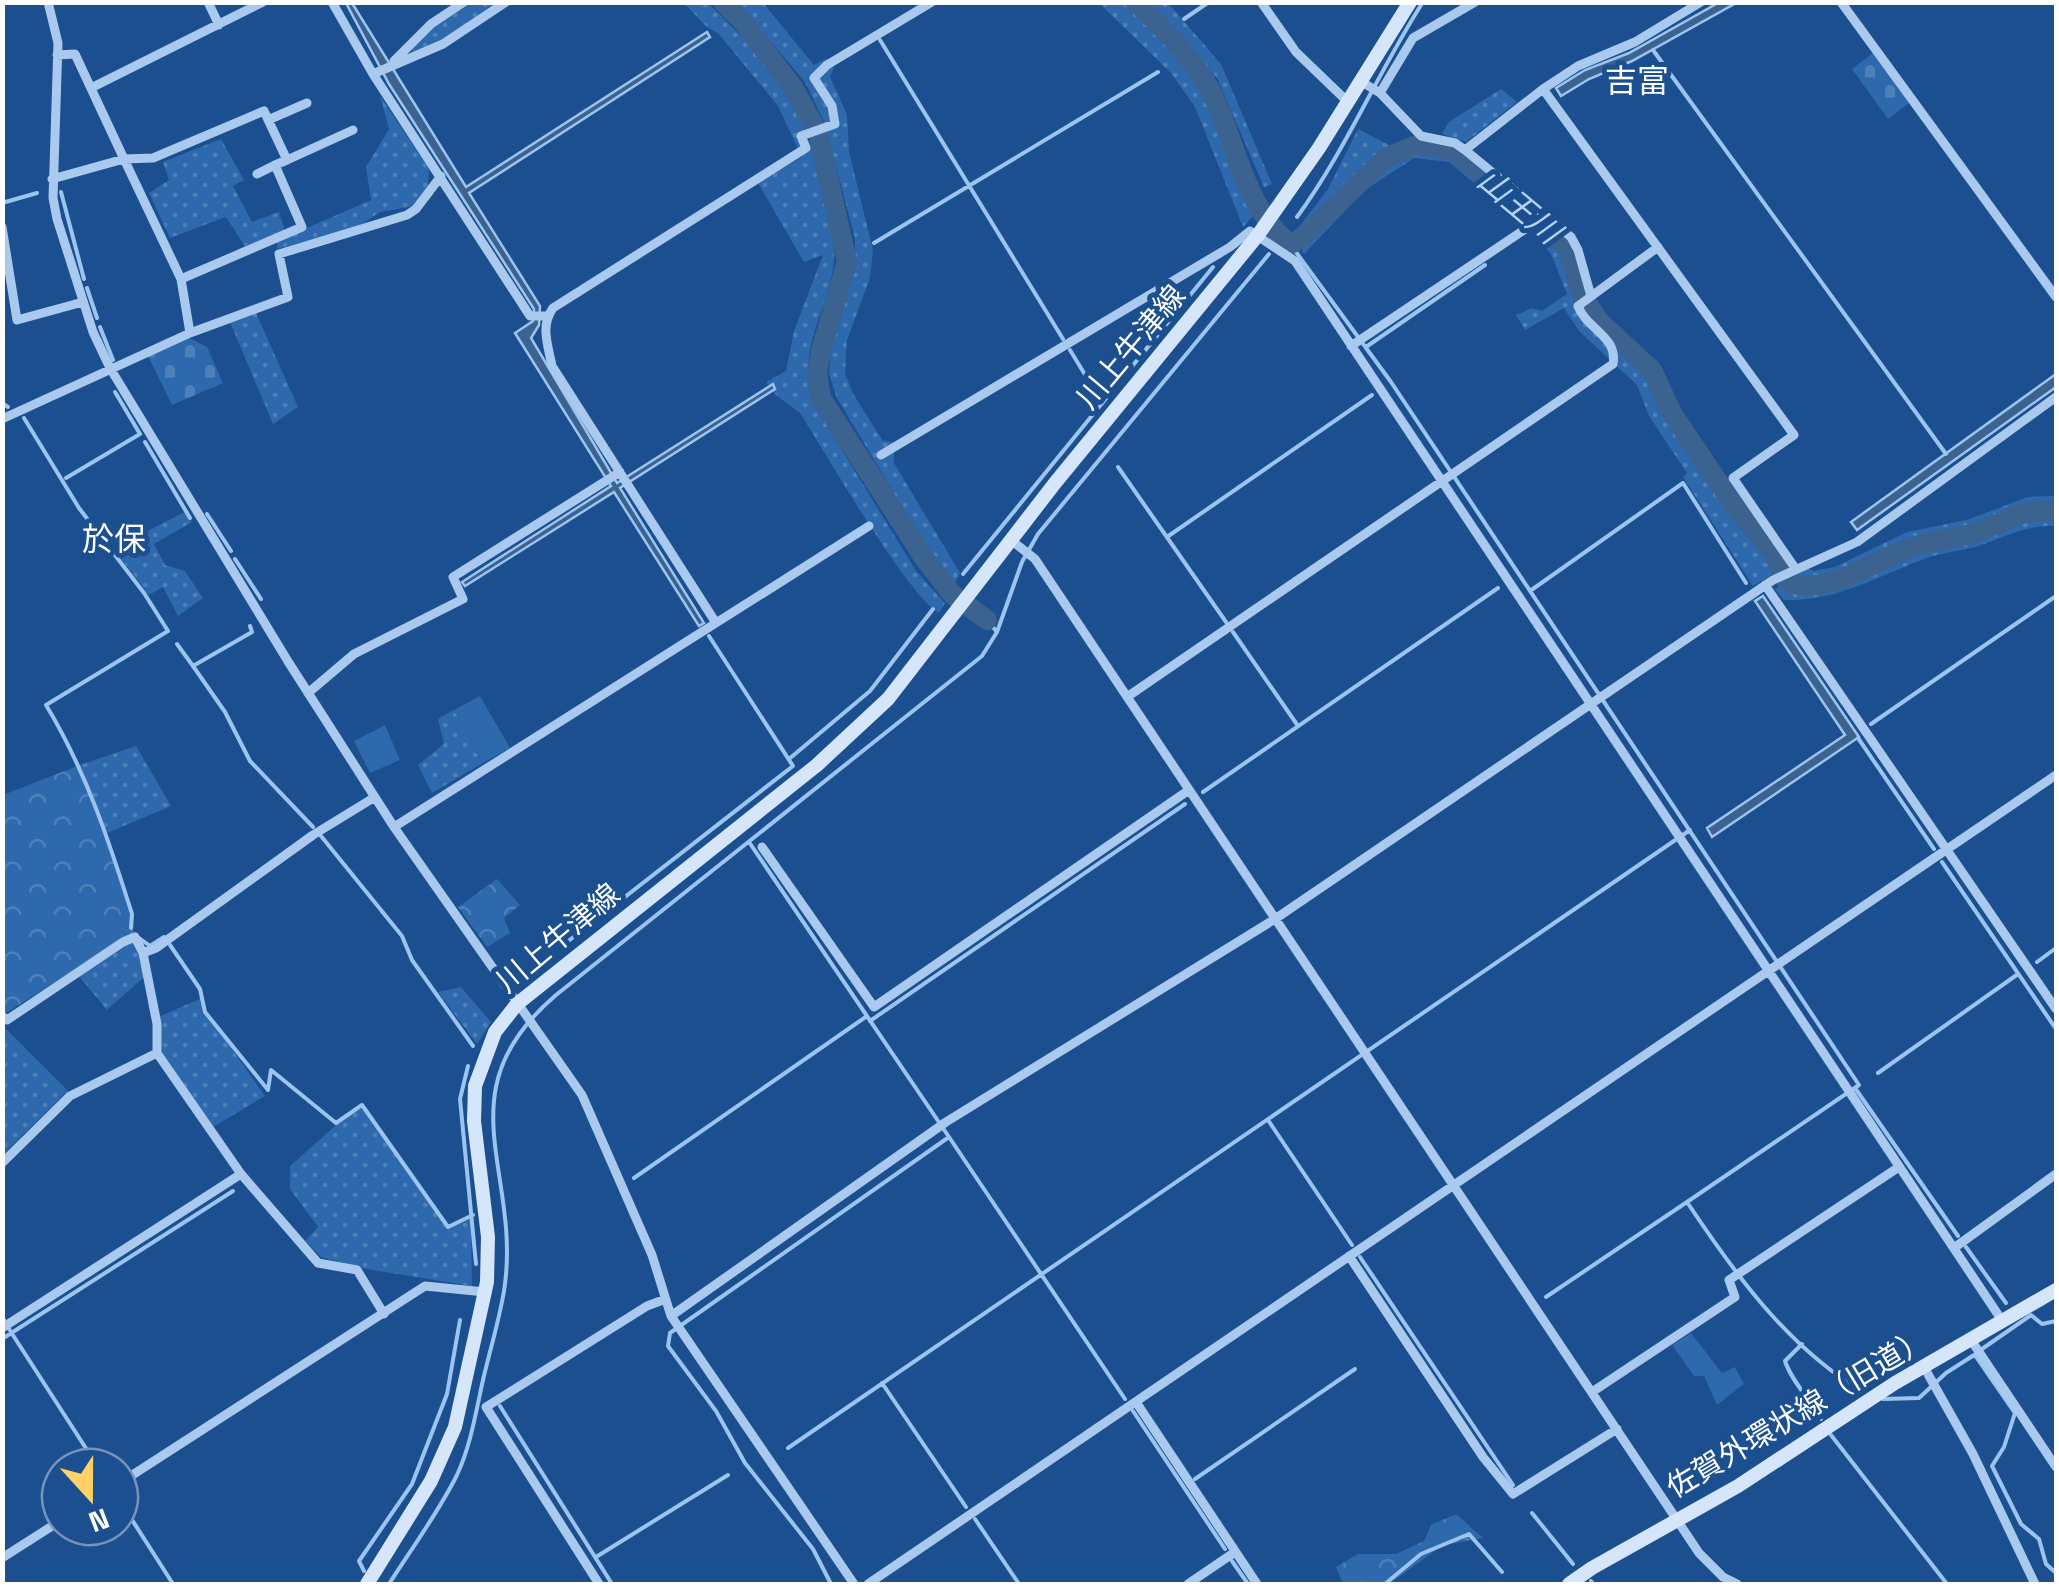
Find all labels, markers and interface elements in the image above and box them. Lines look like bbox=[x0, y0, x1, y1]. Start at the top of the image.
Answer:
district label: 吉富 bbox=[1605, 61, 1669, 101]
water label: 山王川 bbox=[1469, 160, 1571, 254]
street label: 川上牛津線 bbox=[1067, 277, 1194, 417]
district label: 於保 bbox=[82, 519, 146, 559]
street label: 川上牛津線 bbox=[488, 874, 628, 1001]
street label: 佐賀外環状線（旧道） bbox=[1659, 1319, 1936, 1507]
north arrow bbox=[40, 1447, 140, 1547]
text: N bbox=[84, 1500, 114, 1541]

